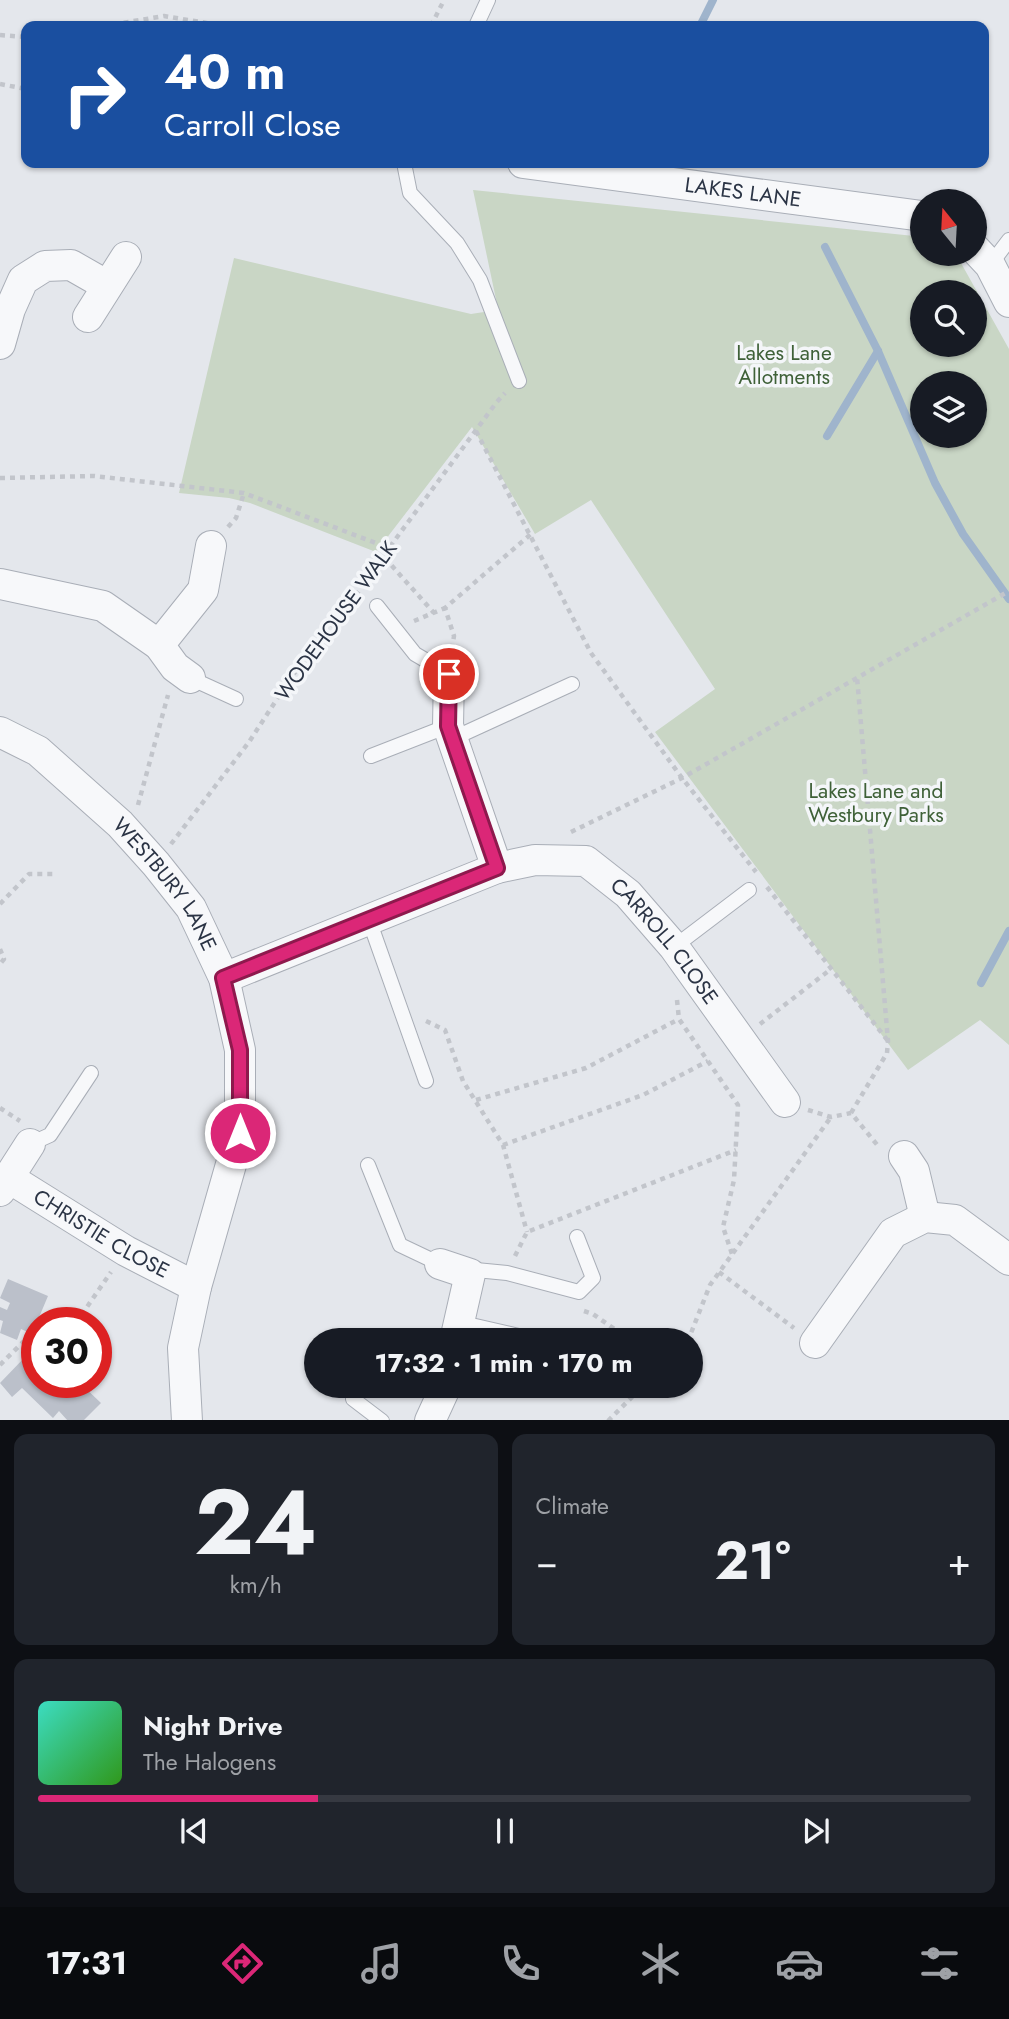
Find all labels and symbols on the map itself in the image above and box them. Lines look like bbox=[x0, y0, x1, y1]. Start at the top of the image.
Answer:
street label: LAKES LANE bbox=[683, 170, 803, 215]
north arrow bbox=[910, 189, 987, 266]
park label: Lakes Lane Allotments bbox=[736, 338, 832, 392]
street label: WODEHOUSE WALK bbox=[268, 535, 404, 707]
pin bbox=[419, 644, 479, 704]
park label: Lakes Lane and Westbury Parks bbox=[808, 776, 944, 830]
street label: WESTBURY LANE bbox=[106, 811, 224, 956]
street label: CARROLL CLOSE bbox=[604, 871, 725, 1010]
position arrow bbox=[203, 1096, 277, 1170]
street label: CHRISTIE CLOSE bbox=[28, 1182, 175, 1286]
speed limit sign: 30 bbox=[21, 1307, 112, 1398]

